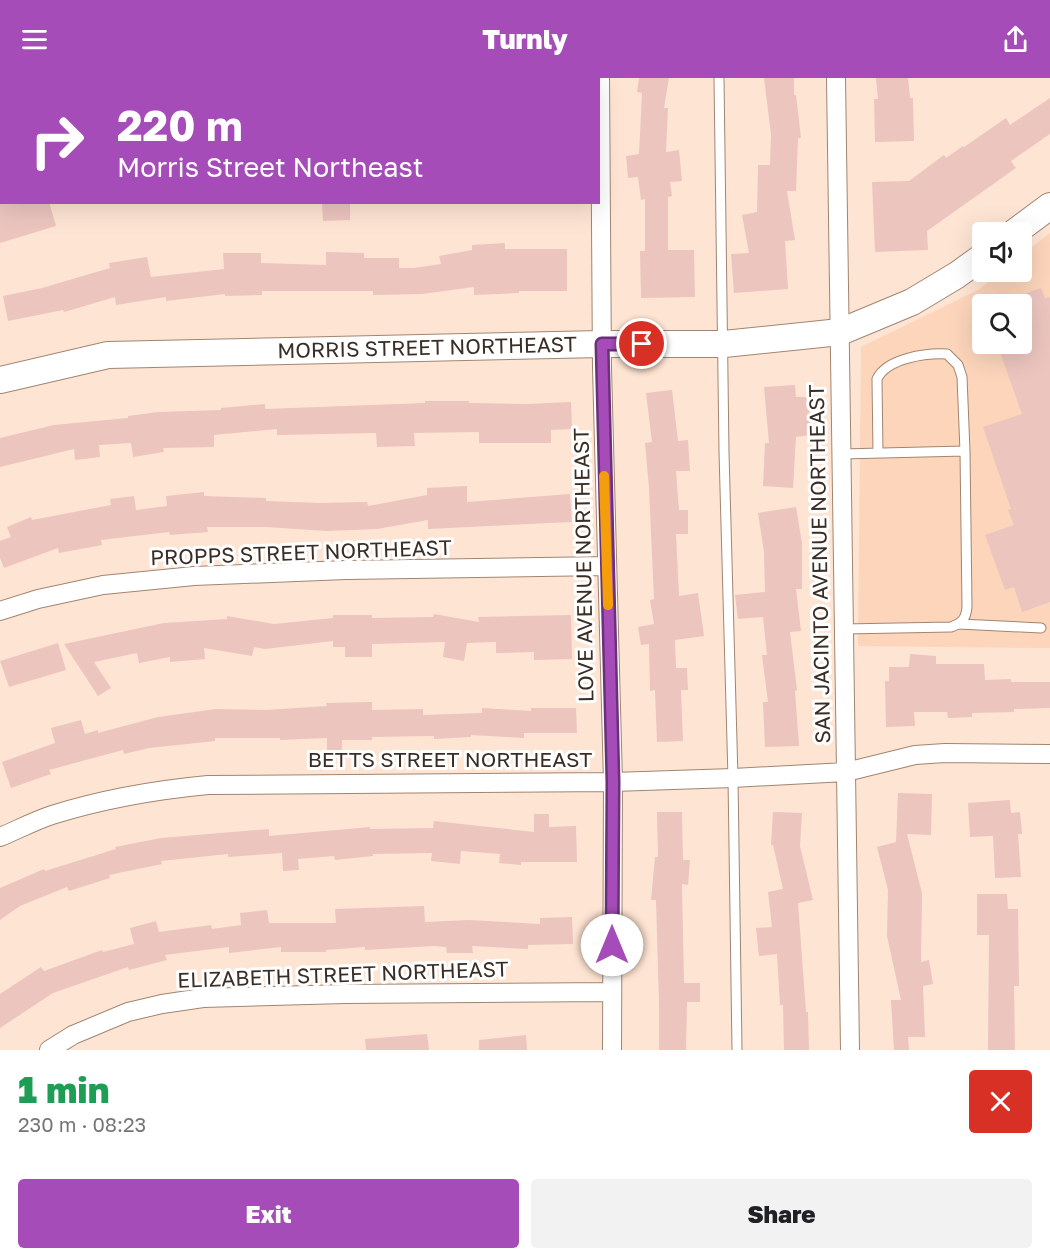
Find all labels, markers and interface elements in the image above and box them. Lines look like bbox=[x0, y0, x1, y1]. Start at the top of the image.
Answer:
icon: menu bbox=[18, 23, 51, 56]
text: Turnly bbox=[482, 23, 568, 55]
icon: share bbox=[999, 23, 1032, 56]
text: 220 m bbox=[117, 100, 243, 150]
icon: right bbox=[18, 102, 96, 180]
text: Morris Street Northeast bbox=[117, 151, 424, 183]
map controls bbox=[972, 222, 1032, 354]
button: sound bbox=[972, 222, 1032, 282]
button: search bbox=[972, 294, 1032, 354]
pin bbox=[616, 318, 667, 369]
icon: arrive bbox=[625, 327, 658, 360]
street label: MORRIS STREET NORTHEAST bbox=[277, 331, 577, 363]
street label: SAN JACINTO AVENUE NORTHEAST bbox=[803, 384, 835, 744]
street label: LOVE AVENUE NORTHEAST bbox=[568, 428, 598, 702]
street label: PROPPS STREET NORTHEAST bbox=[150, 534, 452, 570]
street label: BETTS STREET NORTHEAST bbox=[308, 746, 592, 772]
position arrow bbox=[580, 913, 644, 977]
street label: ELIZABETH STREET NORTHEAST bbox=[177, 955, 509, 993]
text: 1 min bbox=[18, 1068, 109, 1111]
button: close bbox=[969, 1070, 1032, 1133]
text: 230 m · 08:23 bbox=[18, 1112, 146, 1136]
button: Exit bbox=[18, 1179, 519, 1248]
button: Share bbox=[531, 1179, 1032, 1248]

